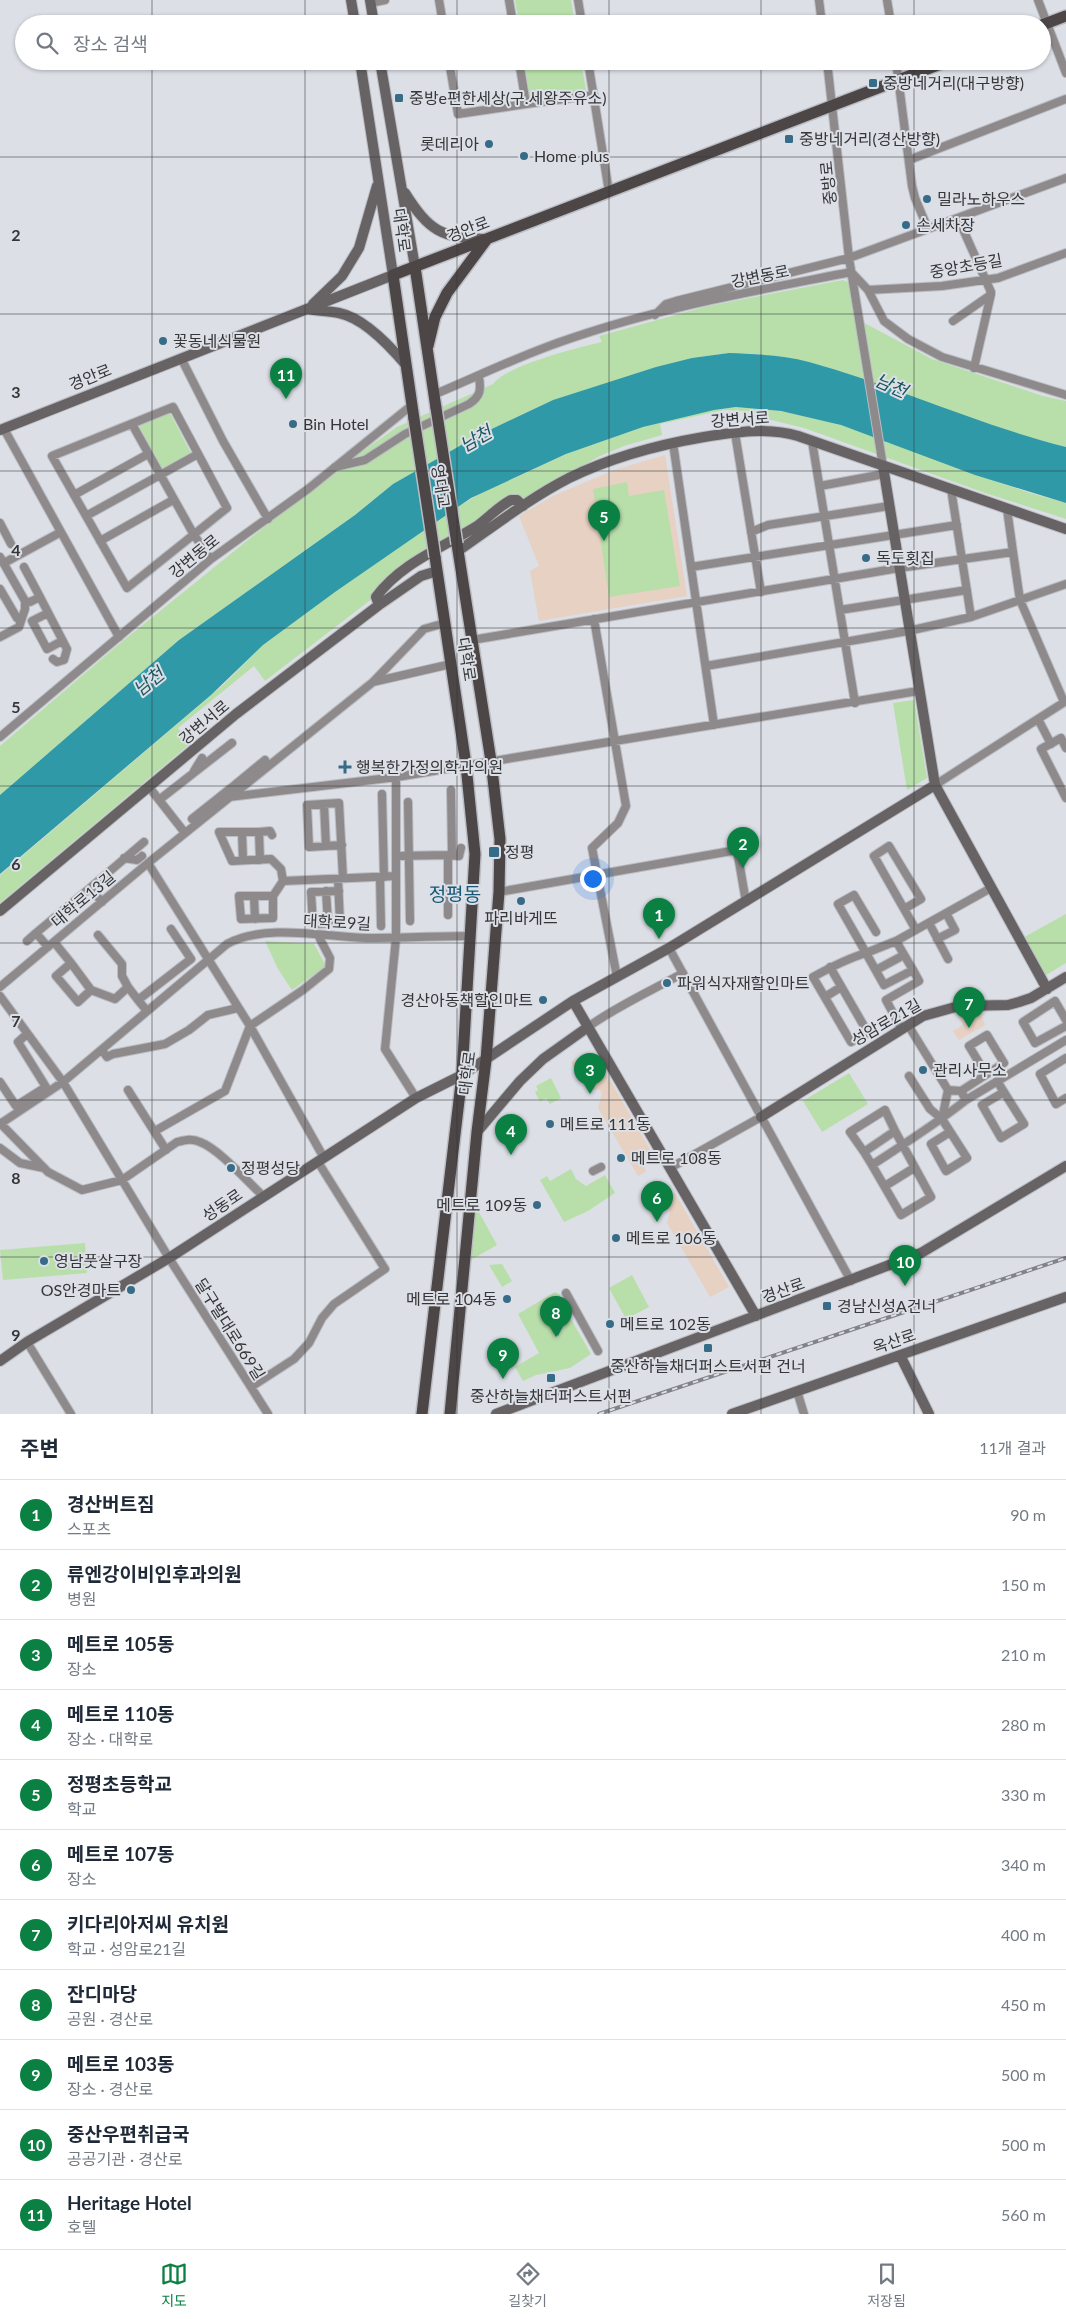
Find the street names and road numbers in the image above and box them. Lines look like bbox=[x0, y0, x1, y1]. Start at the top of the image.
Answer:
street label: 중방로 bbox=[816, 160, 839, 206]
street label: 대학로 bbox=[390, 207, 415, 253]
street label: 경안로 bbox=[444, 212, 492, 245]
street label: 중앙초등길 bbox=[928, 250, 1004, 281]
street label: 강변동로 bbox=[729, 261, 791, 290]
street label: 경안로 bbox=[66, 359, 114, 394]
street label: 강변서로 bbox=[710, 407, 770, 430]
street label: 영대교 bbox=[429, 463, 454, 509]
street label: 강변동로 bbox=[165, 530, 223, 582]
street label: 대학로 bbox=[455, 636, 480, 682]
street label: 강변서로 bbox=[175, 695, 233, 748]
street label: 대학로13길 bbox=[47, 866, 118, 931]
street label: 대학로9길 bbox=[302, 910, 372, 933]
street label: 성암로21길 bbox=[847, 994, 924, 1049]
street label: 대학로 bbox=[454, 1050, 479, 1096]
street label: 성동로 bbox=[198, 1184, 246, 1225]
street label: 경산로 bbox=[759, 1273, 807, 1306]
street label: 달구벌대로669길 bbox=[192, 1274, 269, 1383]
street label: 옥산로 bbox=[870, 1324, 918, 1357]

